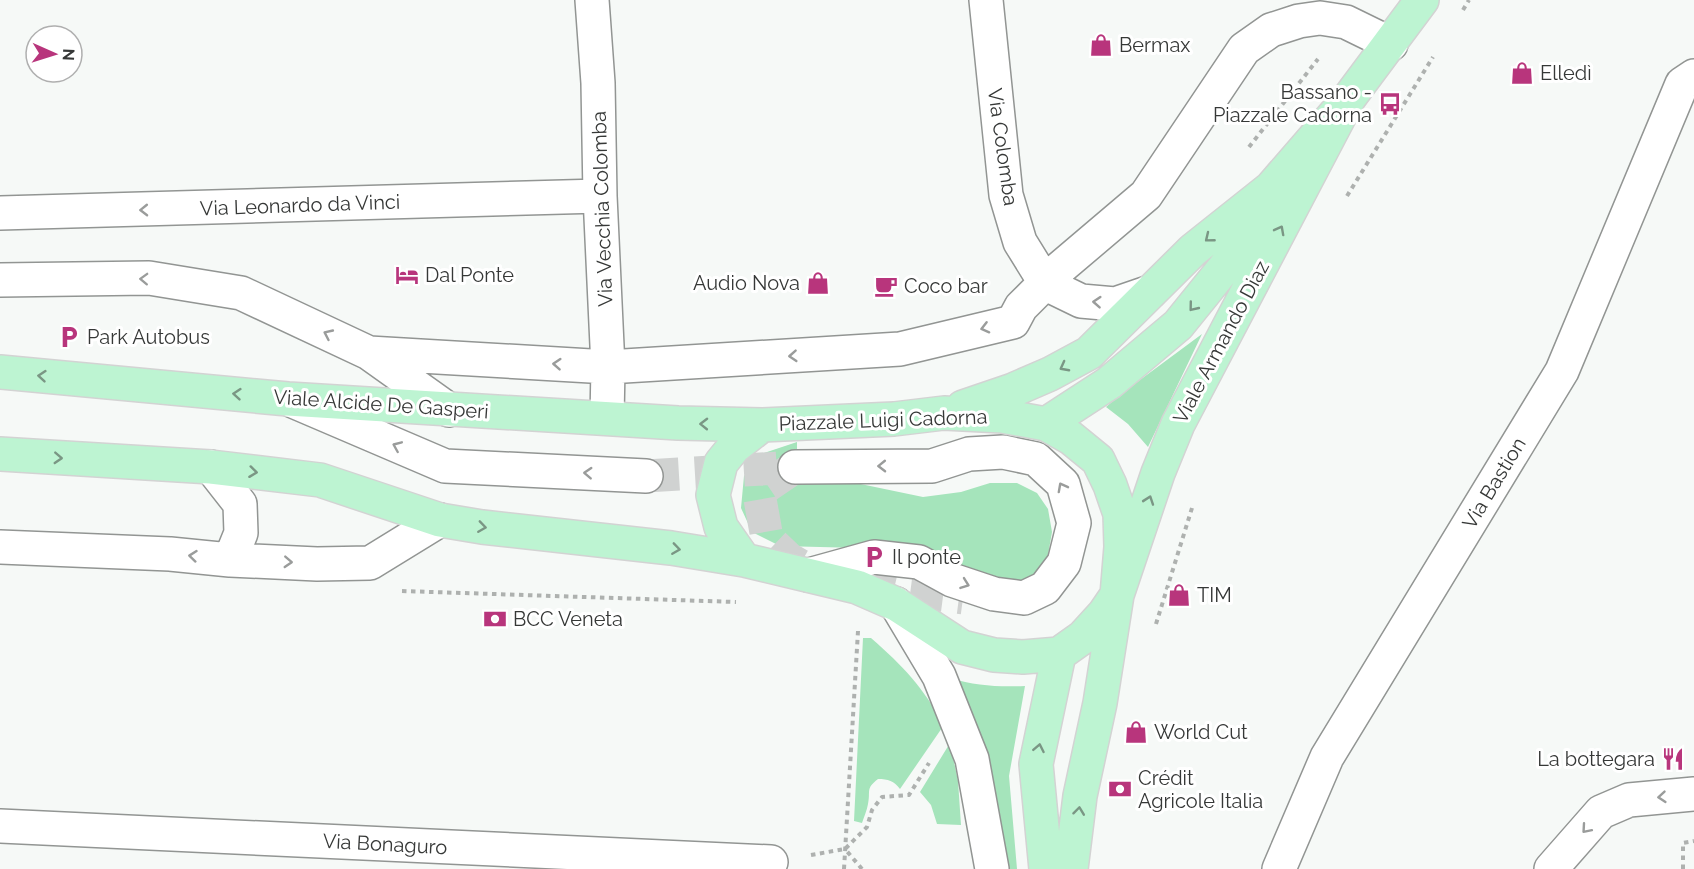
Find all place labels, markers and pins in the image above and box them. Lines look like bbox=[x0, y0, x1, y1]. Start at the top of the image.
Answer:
shop icon: Bermax bbox=[1088, 32, 1114, 58]
place label: Bermax bbox=[1119, 33, 1190, 57]
shop icon: Elledì bbox=[1509, 60, 1535, 86]
place label: Elledì bbox=[1540, 61, 1592, 85]
place label: Bassano - Piazzale Cadorna bbox=[1213, 80, 1372, 127]
bus stop icon: Bassano - Piazzale Cadorna bbox=[1377, 91, 1403, 117]
hotel icon: Dal Ponte bbox=[394, 262, 420, 288]
place label: Dal Ponte bbox=[425, 263, 514, 287]
shop icon: Audio Nova bbox=[805, 270, 831, 296]
place label: Audio Nova bbox=[693, 271, 800, 295]
cafe icon: Coco bar bbox=[873, 273, 899, 299]
place label: Coco bar bbox=[904, 274, 988, 298]
parking icon: Park Autobus bbox=[56, 324, 82, 350]
place label: Park Autobus bbox=[87, 325, 210, 349]
parking icon: Il ponte bbox=[861, 544, 887, 570]
place label: Il ponte bbox=[892, 545, 961, 569]
shop icon: TIM bbox=[1166, 582, 1192, 608]
place label: TIM bbox=[1197, 583, 1232, 607]
bank icon: BCC Veneta bbox=[482, 606, 508, 632]
place label: BCC Veneta bbox=[513, 607, 623, 631]
shop icon: World Cut bbox=[1123, 719, 1149, 745]
place label: World Cut bbox=[1154, 720, 1248, 744]
restaurant icon: La bottegara bbox=[1660, 746, 1686, 772]
place label: La bottegara bbox=[1537, 747, 1655, 771]
place label: Crédit Agricole Italia bbox=[1138, 766, 1263, 813]
bank icon: Crédit Agricole Italia bbox=[1107, 776, 1133, 802]

